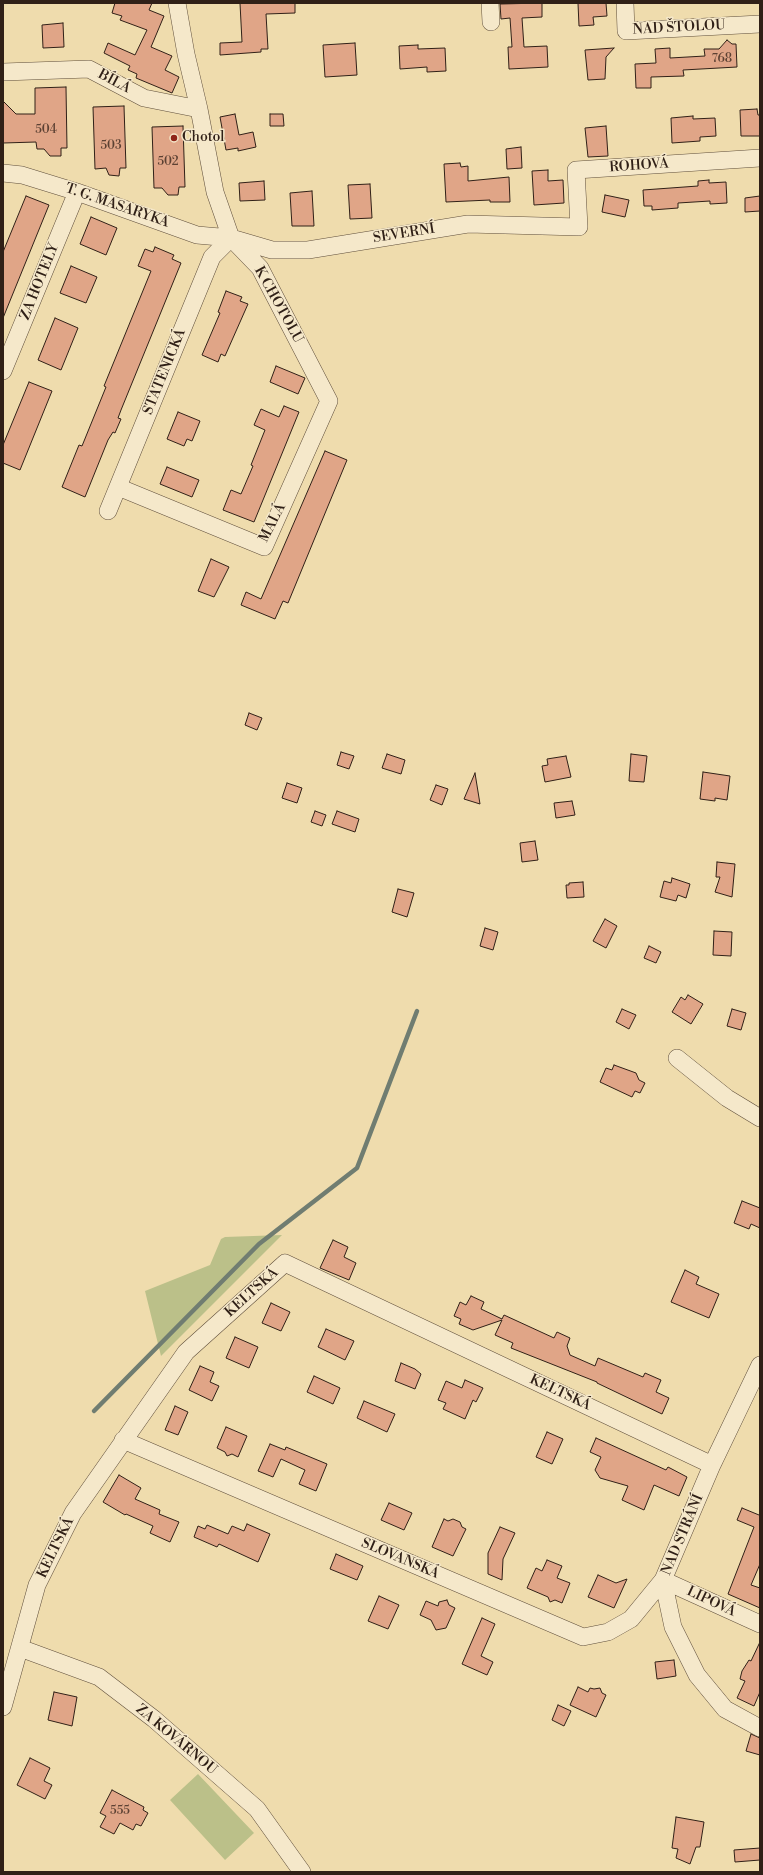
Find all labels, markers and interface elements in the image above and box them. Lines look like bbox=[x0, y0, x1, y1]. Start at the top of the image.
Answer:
street label: NAD ŠTOLOU bbox=[632, 17, 726, 39]
house number: 768 bbox=[712, 52, 732, 66]
street label: BÍLÁ bbox=[95, 66, 133, 98]
house number: 504 bbox=[35, 123, 57, 137]
place label: Chotol bbox=[182, 130, 225, 146]
marker: Chotol bbox=[169, 133, 179, 143]
house number: 503 bbox=[100, 139, 122, 153]
house number: 502 bbox=[157, 155, 179, 169]
street label: ROHOVÁ bbox=[609, 156, 669, 176]
street label: T. G. MASARYKA bbox=[63, 180, 171, 232]
street label: SEVERNÍ bbox=[372, 221, 436, 247]
street label: ZA HOTELY bbox=[17, 241, 63, 323]
street label: K CHOTOLU bbox=[250, 264, 306, 346]
street label: STATENICKÁ bbox=[140, 327, 190, 417]
street label: MALÁ bbox=[256, 501, 290, 545]
street label: KELTSKÁ bbox=[222, 1265, 282, 1321]
street label: KELTSKÁ bbox=[527, 1372, 593, 1414]
street label: NAD STRÁNÍ bbox=[658, 1492, 708, 1578]
street label: KELTSKÁ bbox=[34, 1515, 78, 1581]
street label: SLOVANSKÁ bbox=[359, 1535, 441, 1583]
street label: LIPOVÁ bbox=[684, 1583, 738, 1621]
street label: ZA KOVÁRNOU bbox=[132, 1701, 220, 1779]
house number: 555 bbox=[110, 1804, 130, 1818]

